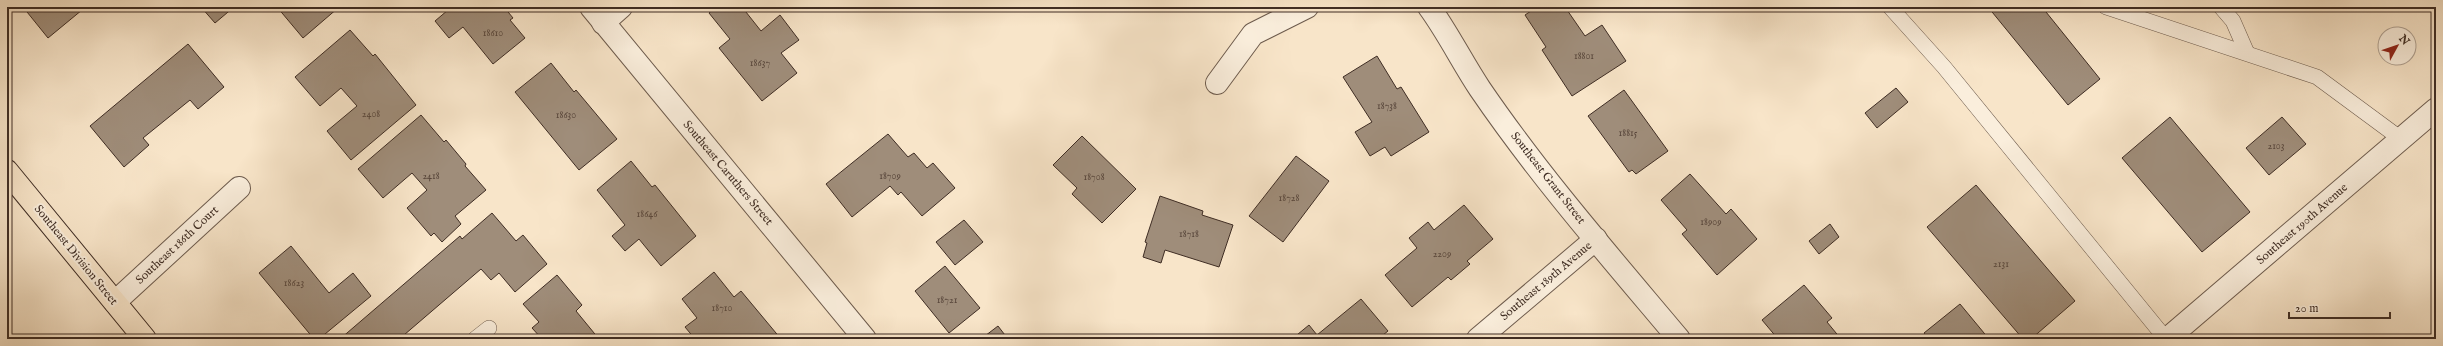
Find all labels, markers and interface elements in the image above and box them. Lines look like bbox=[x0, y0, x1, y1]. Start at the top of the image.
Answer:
north arrow bbox=[2377, 26, 2417, 66]
house number: 18610 bbox=[483, 27, 503, 40]
text: N bbox=[2395, 31, 2413, 49]
house number: 18801 bbox=[1574, 50, 1594, 63]
house number: 18637 bbox=[750, 57, 770, 70]
house number: 18738 bbox=[1377, 100, 1397, 113]
house number: 2408 bbox=[362, 108, 380, 121]
house number: 18630 bbox=[556, 109, 576, 122]
street label: Southeast Caruthers Street bbox=[680, 117, 776, 229]
house number: 18815 bbox=[1619, 127, 1638, 140]
street label: Southeast Grant Street bbox=[1507, 129, 1589, 227]
house number: 2103 bbox=[2267, 140, 2285, 153]
house number: 2418 bbox=[422, 170, 440, 183]
house number: 18709 bbox=[879, 170, 901, 183]
house number: 18708 bbox=[1083, 171, 1105, 184]
street label: Southeast 190th Avenue bbox=[2253, 180, 2351, 268]
house number: 18728 bbox=[1279, 192, 1300, 205]
street label: Southeast Division Street bbox=[31, 202, 121, 308]
street label: Southeast 186th Court bbox=[132, 203, 222, 287]
house number: 18646 bbox=[637, 208, 658, 221]
house number: 18909 bbox=[1700, 216, 1722, 229]
house number: 18718 bbox=[1179, 228, 1199, 241]
street label: Southeast 189th Avenue bbox=[1497, 238, 1595, 324]
house number: 2209 bbox=[1433, 248, 1451, 261]
house number: 2131 bbox=[1993, 258, 2009, 271]
house number: 18623 bbox=[284, 277, 304, 290]
house number: 18721 bbox=[937, 294, 958, 307]
scale bar bbox=[2289, 294, 2390, 320]
text: 20 m bbox=[2295, 301, 2318, 316]
house number: 18710 bbox=[712, 302, 733, 315]

